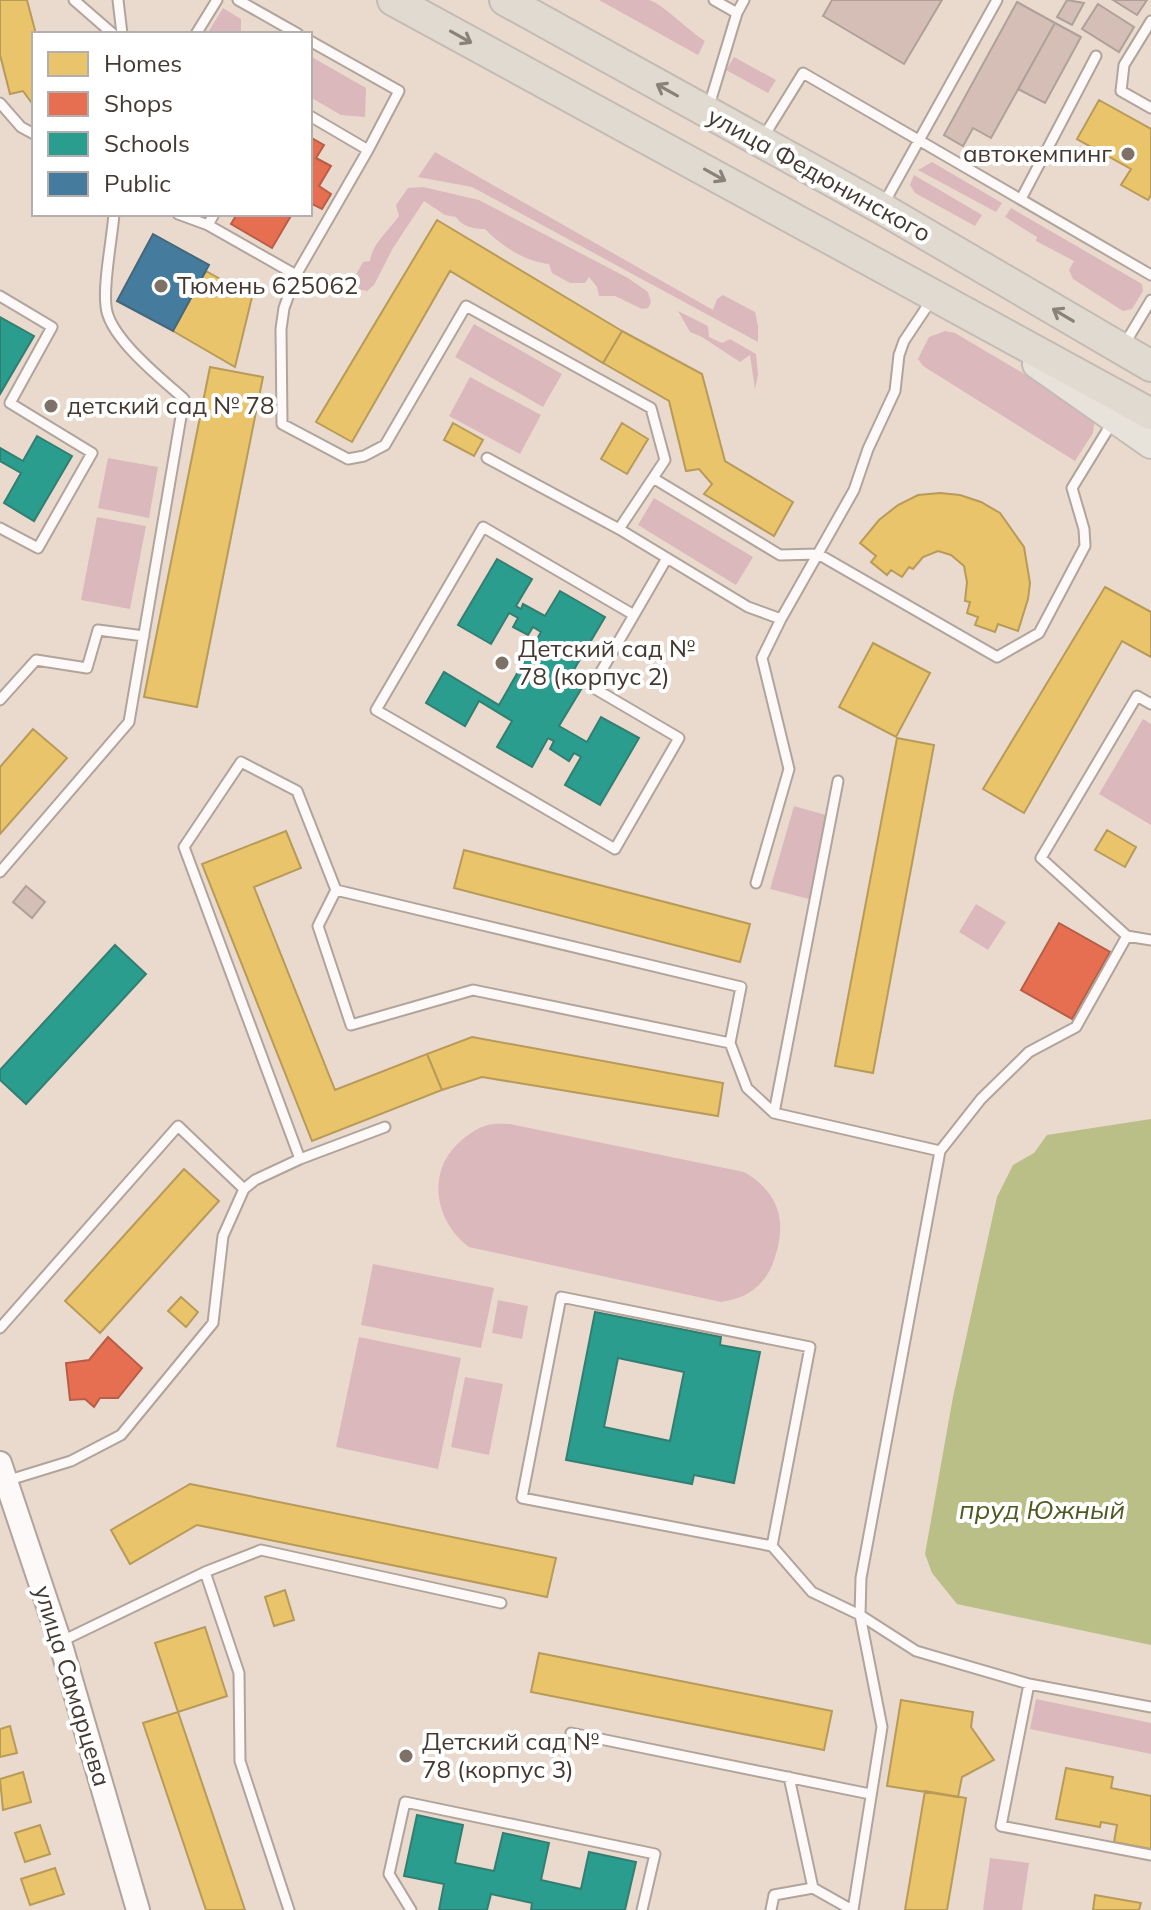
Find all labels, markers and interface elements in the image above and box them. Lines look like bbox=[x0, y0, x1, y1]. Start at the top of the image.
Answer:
one-way arrow bbox=[449, 30, 473, 46]
legend bbox=[32, 32, 312, 216]
text: Homes bbox=[104, 48, 182, 78]
one-way arrow bbox=[656, 81, 679, 97]
text: Shops bbox=[104, 88, 173, 118]
street label: улица Федюнинского bbox=[703, 100, 936, 248]
text: Schools bbox=[104, 128, 190, 158]
place label: автокемпинг bbox=[963, 138, 1112, 168]
marker: автокемпинг bbox=[1119, 145, 1137, 163]
one-way arrow bbox=[702, 167, 726, 183]
text: Public bbox=[104, 168, 171, 198]
place label: Тюмень 625062 bbox=[177, 270, 358, 300]
marker: Тюмень 625062 bbox=[152, 277, 170, 295]
one-way arrow bbox=[1052, 307, 1075, 323]
place label: детский сад № 78 bbox=[67, 390, 274, 420]
marker: детский сад № 78 bbox=[42, 397, 60, 415]
place label: Детский сад № 78 (корпус 2) bbox=[518, 633, 695, 691]
marker: Детский сад № 78 (корпус 2) bbox=[493, 654, 511, 672]
water label: пруд Южный bbox=[959, 1493, 1125, 1526]
street label: улица Самарцева bbox=[28, 1582, 118, 1790]
place label: Детский сад № 78 (корпус 3) bbox=[422, 1726, 599, 1784]
marker: Детский сад № 78 (корпус 3) bbox=[397, 1747, 415, 1765]

